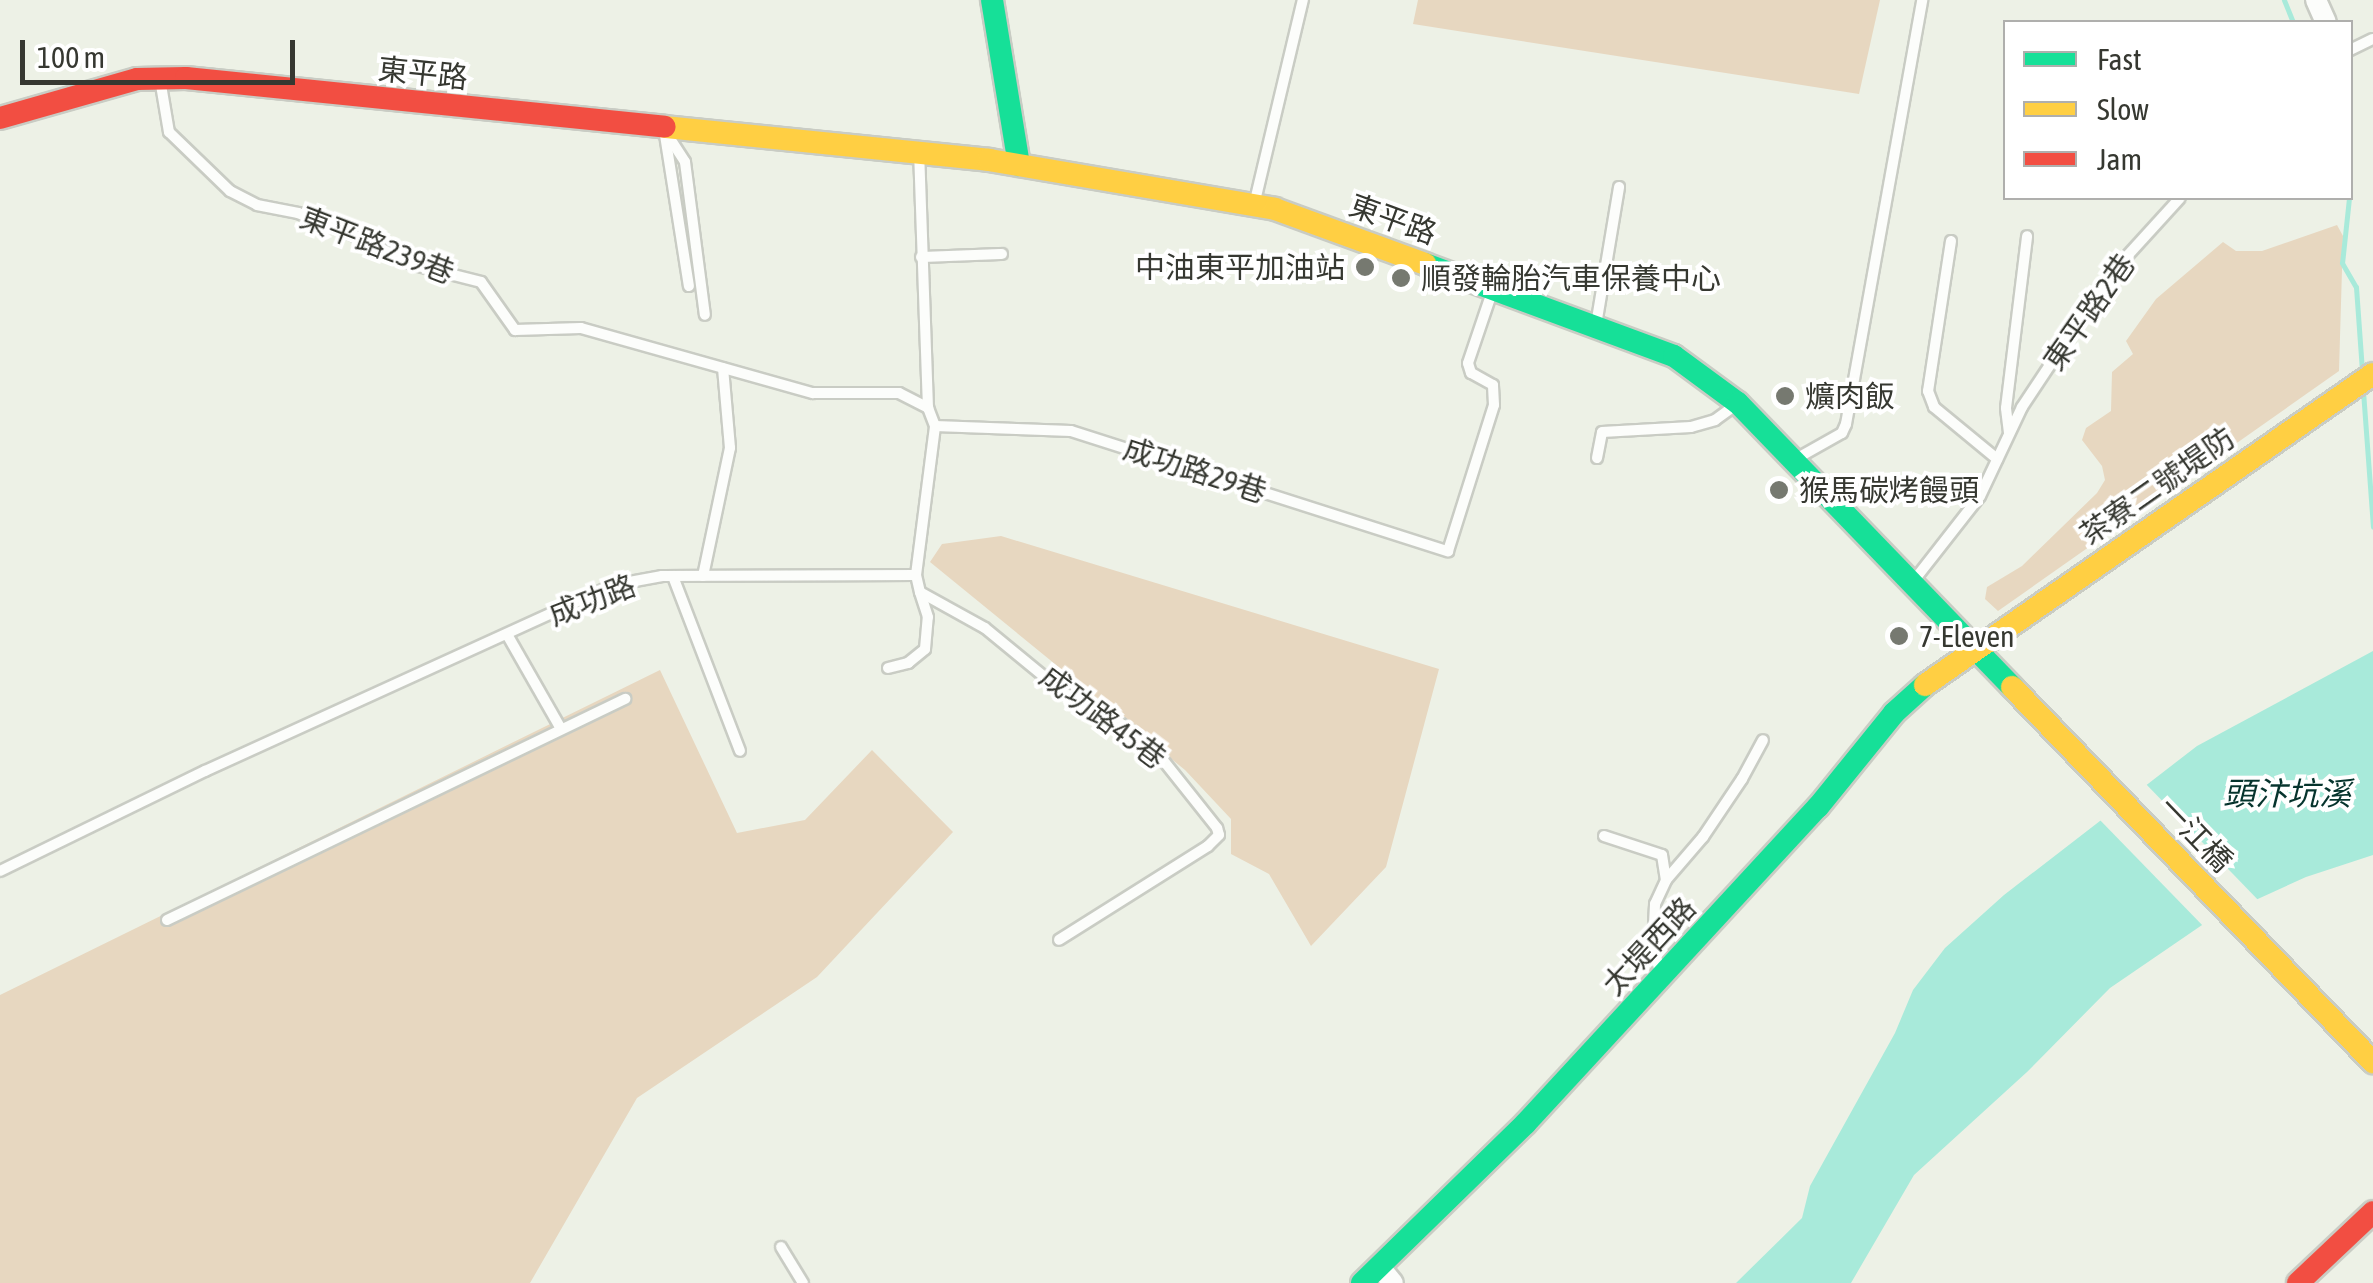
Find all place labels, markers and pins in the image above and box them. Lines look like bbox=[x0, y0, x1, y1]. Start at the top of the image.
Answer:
place label: 中油東平加油站 bbox=[1135, 249, 1345, 285]
marker: 中油東平加油站 bbox=[1354, 256, 1376, 278]
place label: 順發輪胎汽車保養中心 bbox=[1421, 260, 1721, 296]
marker: 順發輪胎汽車保養中心 bbox=[1390, 267, 1412, 289]
place label: 爌肉飯 bbox=[1805, 378, 1895, 414]
marker: 爌肉飯 bbox=[1774, 385, 1796, 407]
place label: 猴馬碳烤饅頭 bbox=[1799, 472, 1979, 508]
marker: 猴馬碳烤饅頭 bbox=[1768, 479, 1790, 501]
place label: 7-Eleven bbox=[1919, 618, 2015, 654]
marker: 7-Eleven bbox=[1888, 625, 1910, 647]

